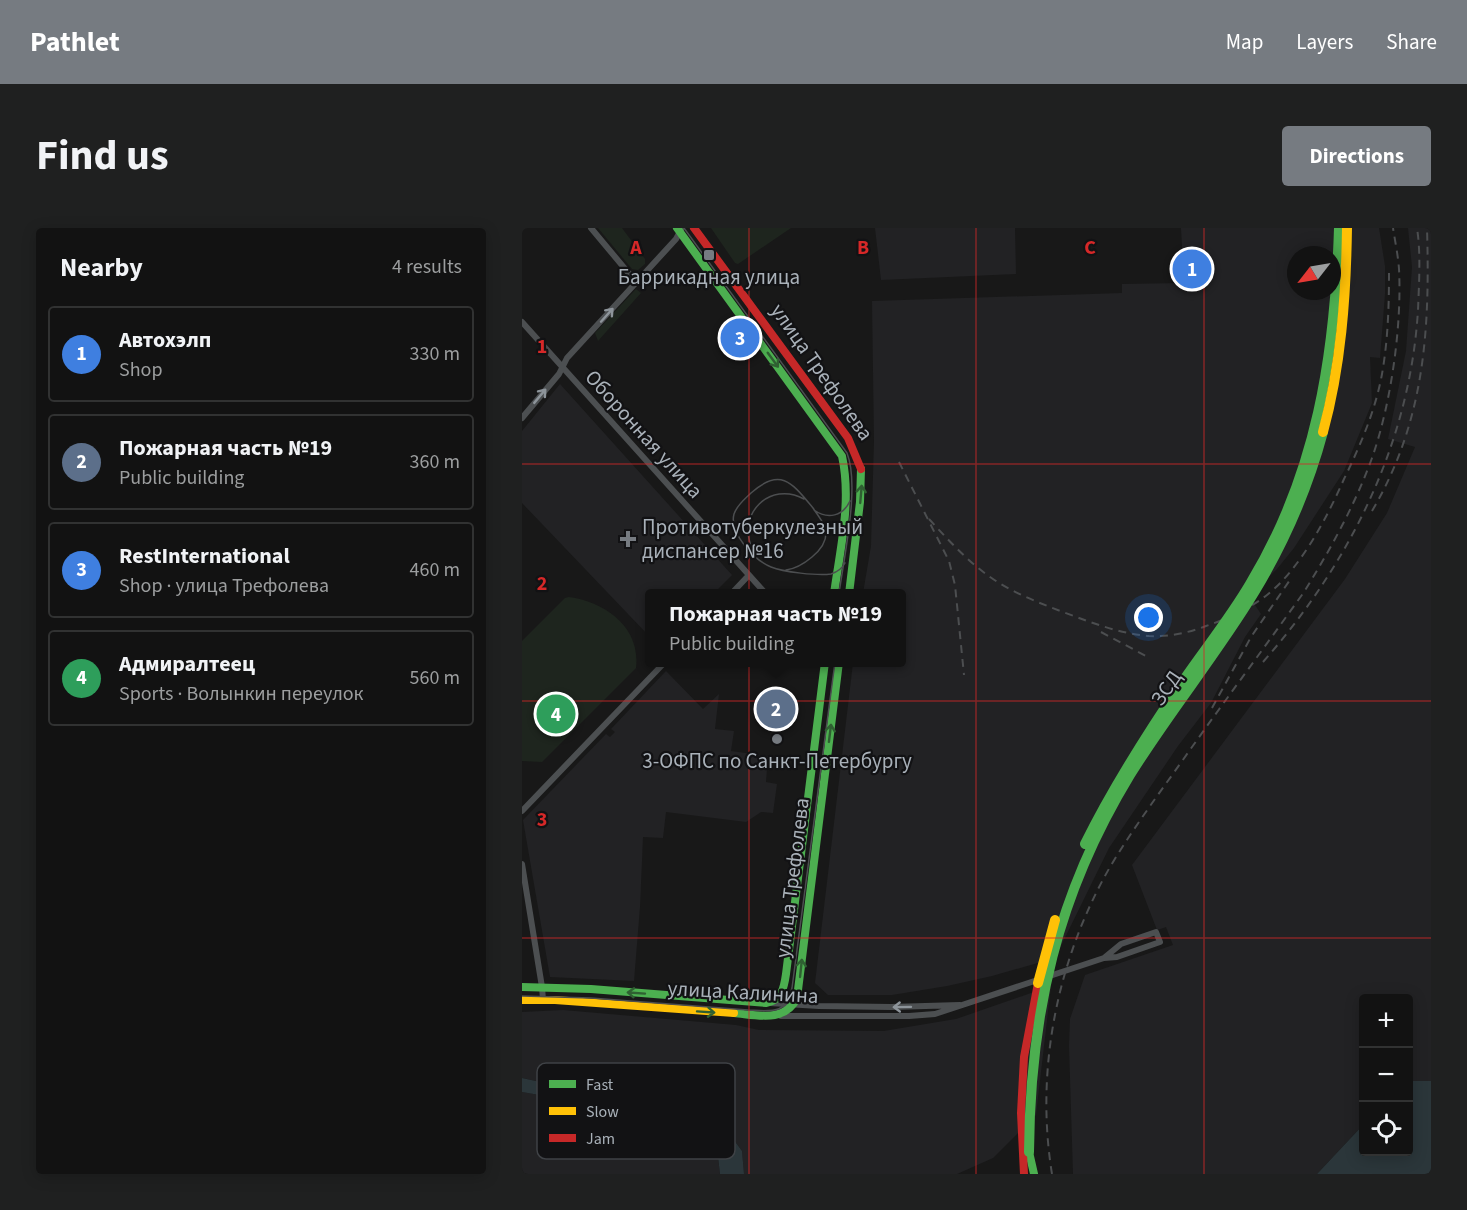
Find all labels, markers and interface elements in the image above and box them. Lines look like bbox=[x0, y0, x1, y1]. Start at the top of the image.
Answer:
text: Pathlet bbox=[30, 22, 120, 62]
text: Map bbox=[1226, 27, 1263, 57]
text: Layers bbox=[1296, 27, 1353, 57]
text: Share bbox=[1386, 27, 1437, 57]
text: Find us bbox=[36, 126, 169, 186]
button: Directions bbox=[1282, 126, 1431, 186]
text: A bbox=[629, 234, 642, 262]
text: B bbox=[857, 234, 869, 262]
text: C bbox=[1084, 234, 1096, 262]
pin: 1 bbox=[1172, 246, 1212, 291]
north arrow bbox=[1287, 246, 1341, 300]
marker: Баррикадная улица bbox=[702, 248, 716, 262]
text: Nearby bbox=[60, 249, 143, 286]
text: 4 results bbox=[392, 253, 462, 281]
place label: Баррикадная улица bbox=[618, 262, 800, 292]
street label: улица Трефолева bbox=[763, 297, 881, 447]
one-way arrow bbox=[600, 308, 614, 323]
pin: 3 bbox=[720, 316, 760, 360]
text: Автохэлп bbox=[119, 324, 211, 356]
text: 1 bbox=[537, 333, 547, 361]
text: 1 bbox=[76, 340, 87, 368]
text: 330 m bbox=[410, 340, 460, 368]
one-way arrow bbox=[767, 351, 779, 367]
text: Shop bbox=[119, 356, 163, 384]
street label: Оборонная улица bbox=[578, 363, 710, 505]
one-way arrow bbox=[534, 388, 547, 404]
text: Пожарная часть №19 bbox=[119, 432, 332, 464]
text: 2 bbox=[76, 448, 87, 476]
text: 360 m bbox=[410, 448, 460, 476]
text: Public building bbox=[119, 464, 244, 492]
one-way arrow bbox=[856, 484, 867, 504]
place label: Противотуберкулезный диспансер №16 bbox=[642, 512, 863, 566]
marker: Противотуберкулезный диспансер №16 bbox=[619, 530, 637, 548]
text: RestInternational bbox=[119, 540, 290, 572]
text: 3 bbox=[76, 556, 87, 584]
text: 460 m bbox=[410, 556, 460, 584]
text: 2 bbox=[537, 570, 547, 598]
text: Shop · улица Трефолева bbox=[119, 572, 329, 600]
popup bbox=[645, 589, 906, 667]
text: Пожарная часть №19 bbox=[669, 598, 882, 630]
your location bbox=[1134, 603, 1163, 632]
text: Public building bbox=[669, 630, 794, 658]
text: Адмиралтеец bbox=[119, 648, 255, 680]
text: 4 bbox=[76, 664, 87, 692]
text: 560 m bbox=[410, 664, 460, 692]
street label: ЗСД bbox=[1143, 664, 1189, 712]
text: Sports · Волынкин переулок bbox=[119, 680, 364, 708]
pin: 2 bbox=[756, 686, 796, 732]
pin: 4 bbox=[537, 692, 576, 736]
one-way arrow bbox=[825, 723, 836, 743]
marker: 3-ОФПС по Санкт-Петербургу bbox=[770, 732, 784, 746]
place label: 3-ОФПС по Санкт-Петербургу bbox=[642, 746, 912, 776]
street label: улица Трефолева bbox=[767, 796, 817, 960]
text: 3 bbox=[537, 806, 547, 834]
one-way arrow bbox=[795, 958, 806, 978]
street label: улица Калинина bbox=[667, 973, 819, 1011]
one-way arrow bbox=[627, 987, 647, 998]
map controls bbox=[1359, 994, 1413, 1156]
button: + bbox=[1359, 994, 1413, 1048]
one-way arrow bbox=[893, 1001, 913, 1013]
one-way arrow bbox=[696, 1006, 716, 1017]
button: − bbox=[1359, 1048, 1413, 1102]
legend bbox=[537, 1063, 735, 1159]
text: Fast bbox=[586, 1074, 614, 1096]
text: Slow bbox=[586, 1101, 619, 1123]
button: locate bbox=[1359, 1102, 1413, 1156]
text: Jam bbox=[586, 1128, 615, 1150]

